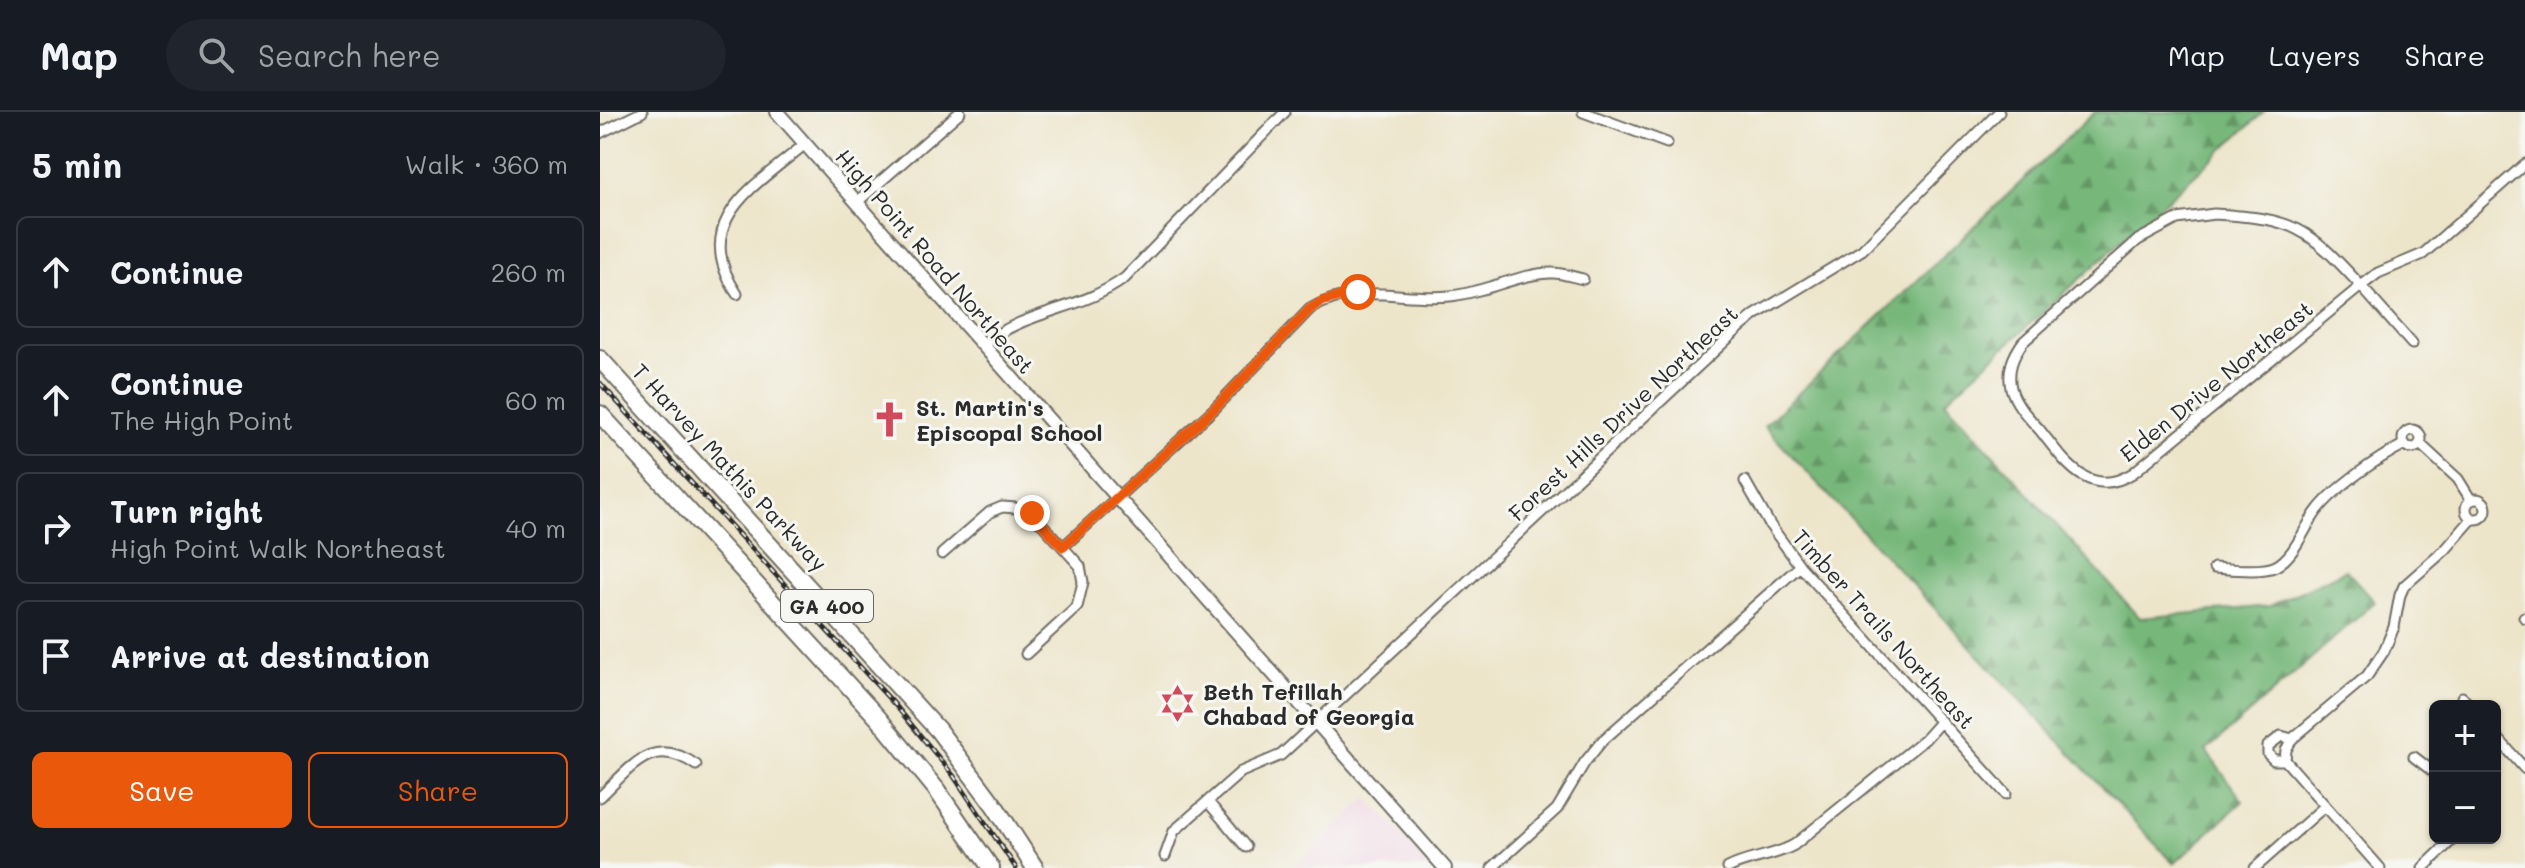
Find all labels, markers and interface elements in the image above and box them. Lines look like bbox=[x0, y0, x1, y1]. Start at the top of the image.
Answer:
search box bbox=[166, 19, 726, 91]
text: Map bbox=[40, 30, 118, 80]
icon: search bbox=[194, 33, 238, 77]
text: Search here bbox=[258, 35, 441, 75]
text: Map bbox=[2168, 37, 2225, 73]
text: Layers bbox=[2269, 37, 2361, 73]
text: Share bbox=[2405, 37, 2485, 73]
text: 5 min bbox=[32, 142, 122, 187]
street label: High Point Road Northeast bbox=[829, 143, 1041, 379]
text: Walk · 360 m bbox=[405, 147, 568, 181]
icon: ahead bbox=[34, 250, 78, 294]
text: Continue bbox=[110, 252, 243, 292]
text: 260 m bbox=[491, 255, 566, 289]
route start bbox=[1340, 274, 1376, 310]
street label: Elden Drive Northeast bbox=[2114, 294, 2318, 468]
street label: Forest Hills Drive Northeast bbox=[1502, 299, 1744, 527]
street label: T Harvey Mathis Parkway bbox=[626, 357, 834, 577]
text: Continue bbox=[110, 363, 243, 403]
icon: ahead bbox=[34, 378, 78, 422]
text: 60 m bbox=[505, 383, 566, 417]
place label: St. Martin's Episcopal School bbox=[916, 393, 1103, 447]
church icon: St. Martin's Episcopal School bbox=[871, 401, 909, 439]
text: The High Point bbox=[110, 403, 293, 437]
text: Turn right bbox=[110, 491, 263, 531]
route end bbox=[1014, 495, 1050, 531]
icon: right bbox=[34, 506, 78, 550]
text: 40 m bbox=[506, 511, 566, 545]
street label: Timber Trails Northeast bbox=[1786, 523, 1982, 735]
text: High Point Walk Northeast bbox=[110, 531, 446, 565]
road number: GA 400 bbox=[781, 590, 873, 622]
icon: arrive bbox=[34, 634, 78, 678]
text: Arrive at destination bbox=[110, 636, 430, 676]
place label: Beth Tefillah Chabad of Georgia bbox=[1203, 677, 1415, 731]
synagogue icon: Beth Tefillah Chabad of Georgia bbox=[1158, 685, 1196, 723]
map controls bbox=[2429, 700, 2501, 844]
button: + bbox=[2429, 700, 2501, 772]
button: Save bbox=[32, 752, 292, 828]
button: Share bbox=[308, 752, 568, 828]
button: − bbox=[2429, 772, 2501, 844]

